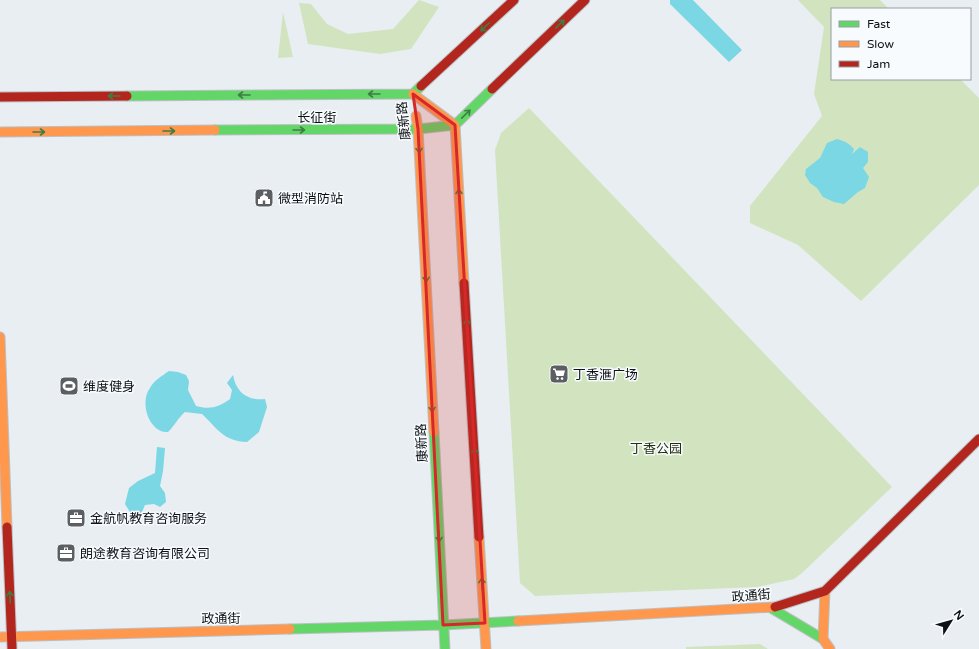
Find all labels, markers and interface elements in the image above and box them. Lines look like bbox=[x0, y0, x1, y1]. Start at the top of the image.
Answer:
legend bbox=[831, 8, 971, 80]
text: Fast bbox=[867, 17, 891, 31]
one-way arrow bbox=[555, 19, 565, 28]
one-way arrow bbox=[480, 22, 491, 31]
text: Slow bbox=[867, 37, 894, 51]
text: Jam bbox=[867, 57, 890, 71]
one-way arrow bbox=[368, 90, 381, 98]
one-way arrow bbox=[238, 91, 251, 99]
one-way arrow bbox=[108, 92, 121, 100]
street label: 康新路 bbox=[394, 101, 414, 141]
one-way arrow bbox=[461, 109, 471, 119]
street label: 长征街 bbox=[297, 110, 337, 126]
one-way arrow bbox=[292, 126, 305, 134]
one-way arrow bbox=[162, 127, 175, 135]
one-way arrow bbox=[32, 128, 45, 136]
one-way arrow bbox=[415, 140, 423, 153]
public building icon: 微型消防站 bbox=[253, 187, 275, 209]
one-way arrow bbox=[455, 189, 463, 202]
place label: 微型消防站 bbox=[278, 191, 343, 207]
one-way arrow bbox=[422, 269, 429, 282]
one-way arrow bbox=[463, 319, 470, 332]
supermarket icon: 丁香滙广场 bbox=[548, 363, 570, 385]
place label: 丁香滙广场 bbox=[573, 367, 638, 383]
sports icon: 维度健身 bbox=[58, 375, 80, 397]
place label: 维度健身 bbox=[83, 379, 135, 395]
one-way arrow bbox=[429, 399, 436, 412]
street label: 康新路 bbox=[413, 423, 431, 463]
park label: 丁香公园 bbox=[630, 441, 682, 457]
one-way arrow bbox=[471, 448, 478, 461]
office icon: 金航帆教育咨询服务 bbox=[65, 507, 87, 529]
place label: 金航帆教育咨询服务 bbox=[90, 511, 207, 527]
one-way arrow bbox=[435, 529, 442, 542]
office icon: 朗途教育咨询有限公司 bbox=[55, 542, 77, 564]
place label: 朗途教育咨询有限公司 bbox=[80, 546, 210, 562]
one-way arrow bbox=[479, 578, 486, 591]
street label: 政通街 bbox=[731, 586, 771, 606]
one-way arrow bbox=[7, 591, 14, 604]
north arrow bbox=[931, 601, 971, 641]
text: N bbox=[951, 608, 966, 623]
street label: 政通街 bbox=[201, 611, 241, 627]

